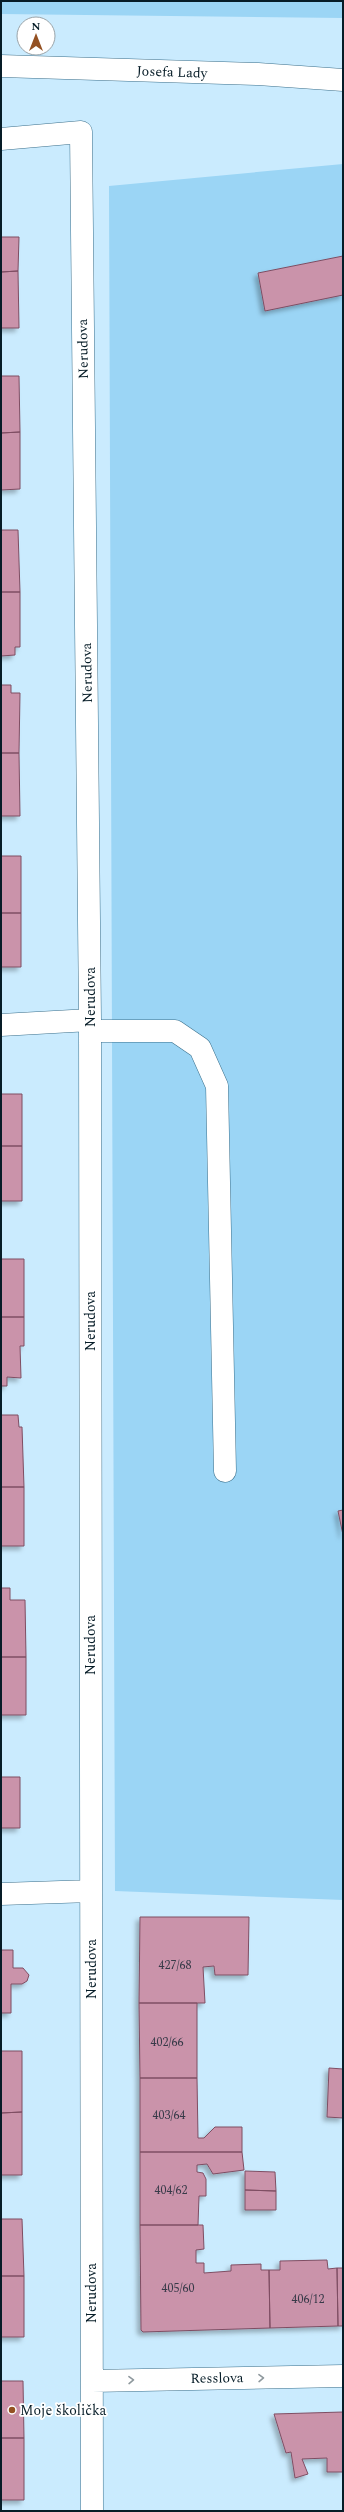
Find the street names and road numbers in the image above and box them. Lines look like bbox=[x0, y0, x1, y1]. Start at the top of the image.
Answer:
street label: Josefa Lady bbox=[136, 60, 209, 84]
street label: Nerudova bbox=[72, 319, 94, 379]
street label: Nerudova bbox=[76, 643, 98, 703]
street label: Nerudova bbox=[80, 967, 101, 1027]
street label: Nerudova bbox=[80, 1291, 101, 1351]
street label: Nerudova bbox=[80, 1615, 101, 1675]
street label: Nerudova bbox=[81, 1939, 102, 1999]
street label: Nerudova bbox=[81, 2263, 102, 2323]
street label: Resslova bbox=[190, 2367, 244, 2389]

